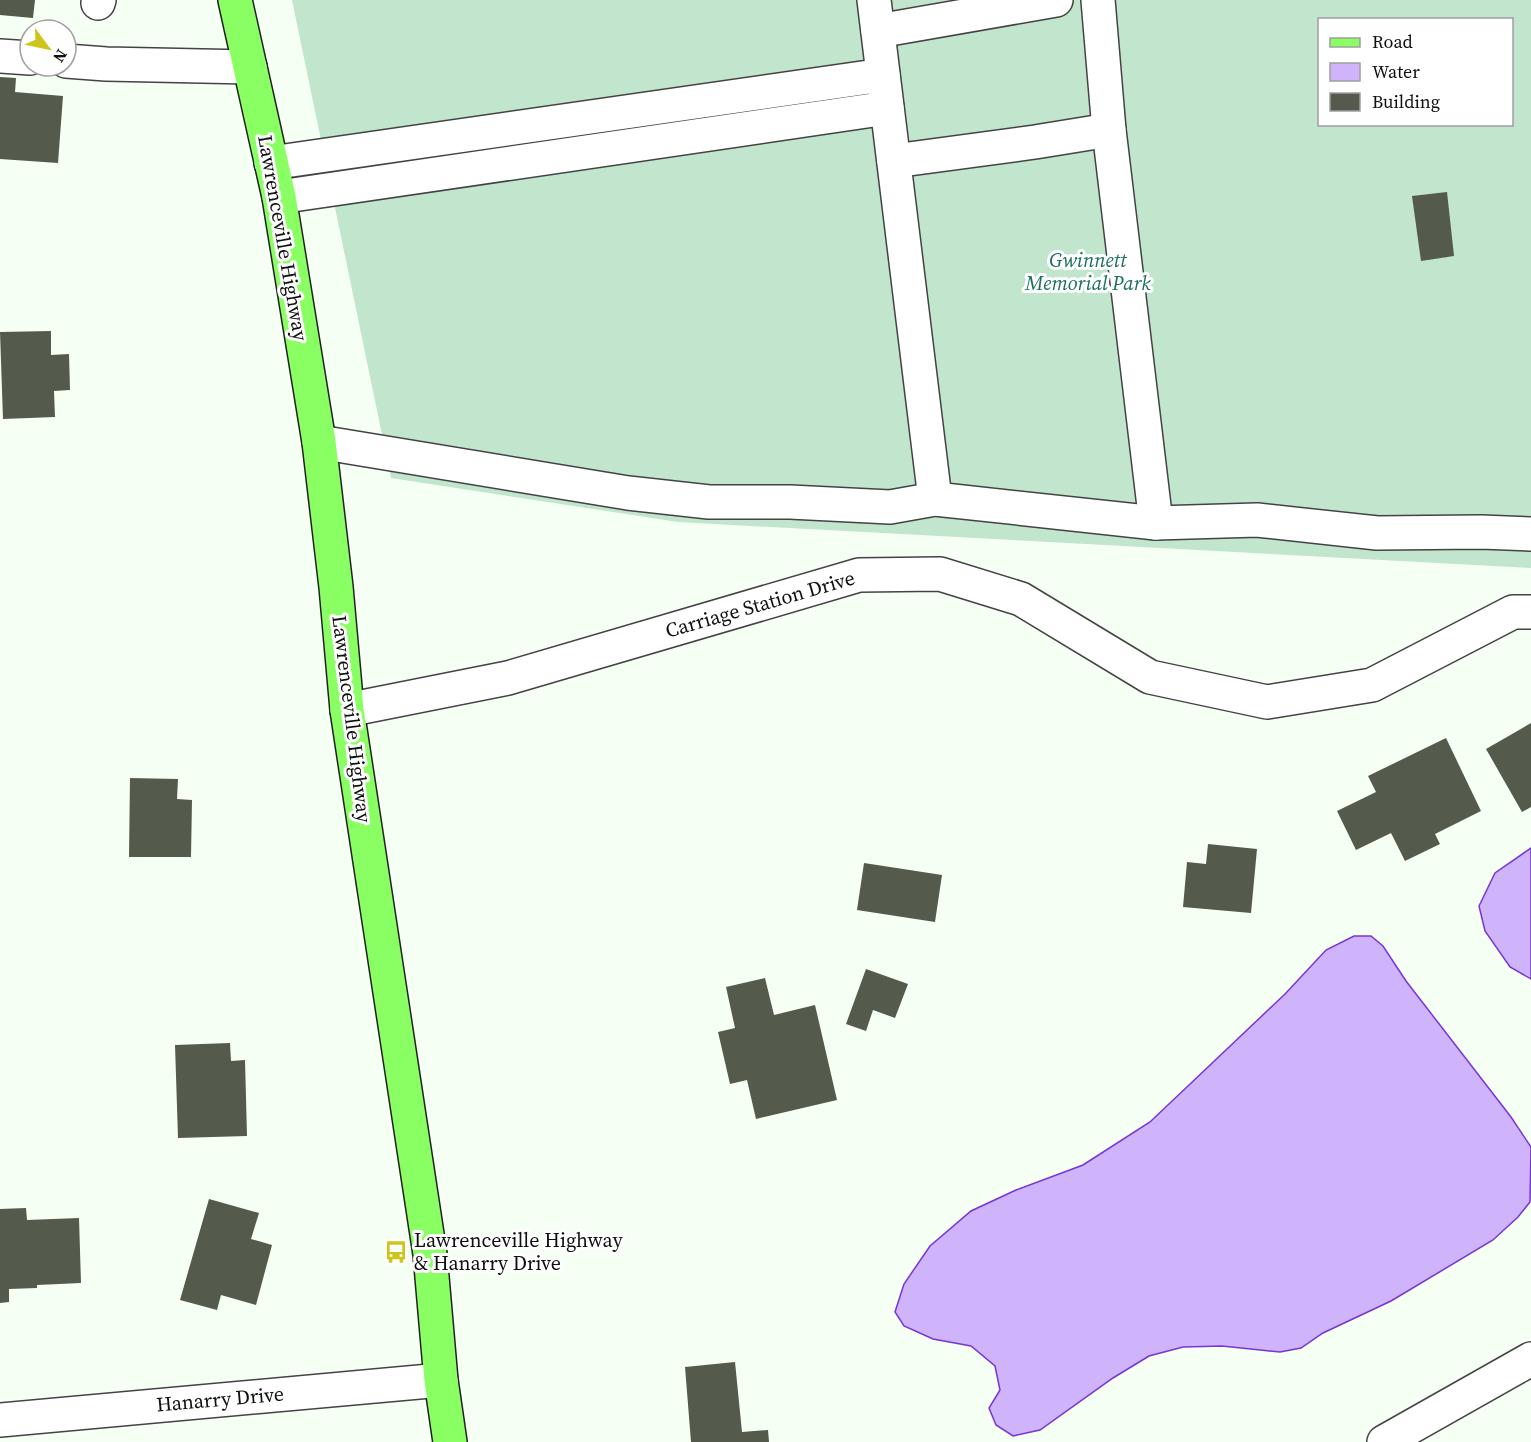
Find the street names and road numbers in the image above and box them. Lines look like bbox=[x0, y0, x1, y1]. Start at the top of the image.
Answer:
street label: Lawrenceville Highway bbox=[251, 133, 315, 344]
street label: Carriage Station Drive bbox=[662, 564, 858, 644]
street label: Lawrenceville Highway bbox=[325, 614, 379, 825]
street label: Hanarry Drive bbox=[155, 1379, 285, 1419]

